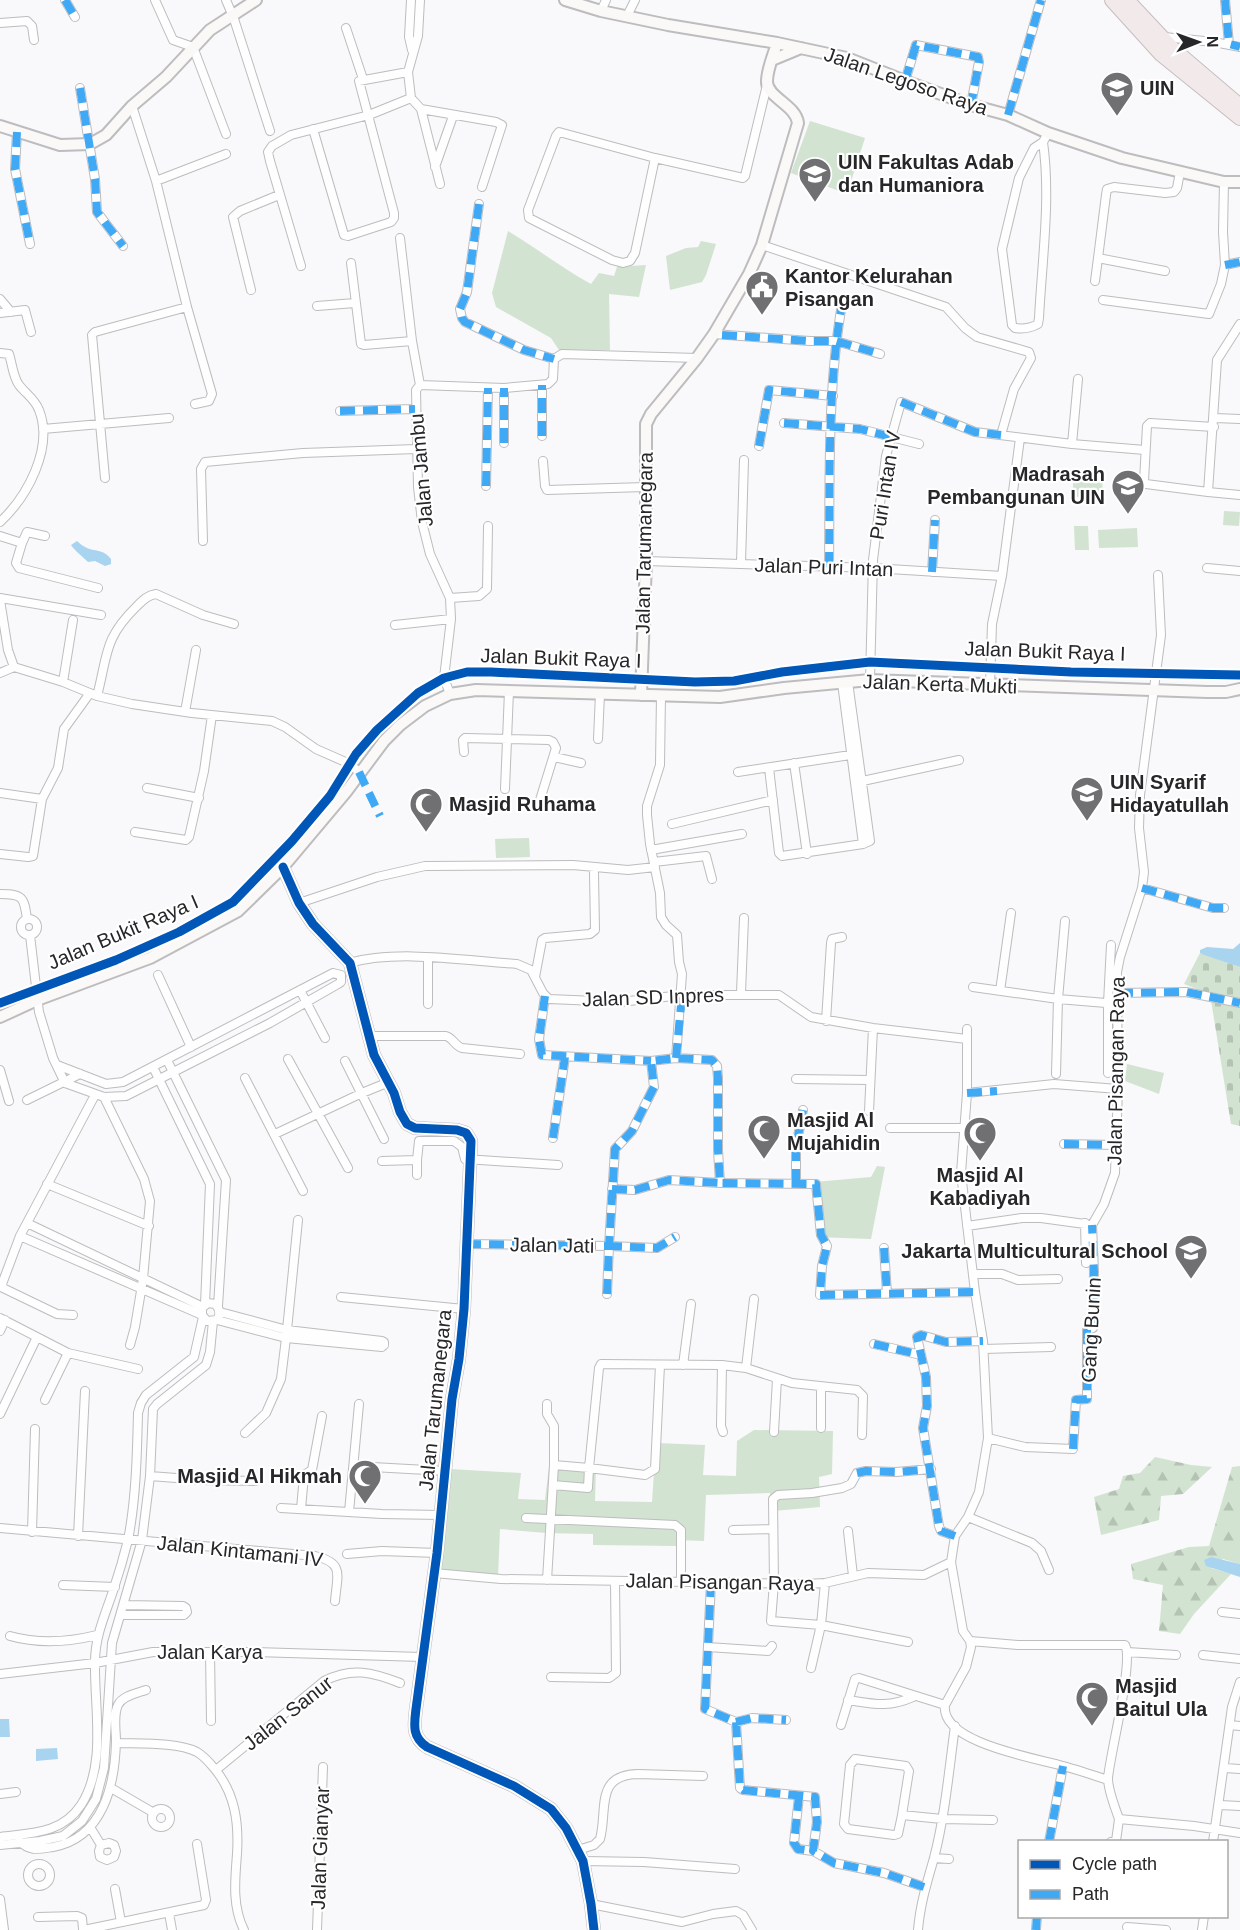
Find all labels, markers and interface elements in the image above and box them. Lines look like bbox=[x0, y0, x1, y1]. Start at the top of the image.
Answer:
north arrow bbox=[1168, 12, 1228, 72]
text: N bbox=[1204, 36, 1221, 48]
street label: Jalan Legoso Raya bbox=[821, 43, 991, 120]
school or university icon: UIN bbox=[1099, 70, 1135, 117]
place label: UIN bbox=[1140, 77, 1174, 99]
place label: UIN Fakultas Adab dan Humaniora bbox=[838, 151, 1014, 196]
school or university icon: UIN Fakultas Adab dan Humaniora bbox=[797, 156, 833, 203]
place label: Kantor Kelurahan Pisangan bbox=[785, 265, 953, 310]
public building icon: Kantor Kelurahan Pisangan bbox=[744, 269, 780, 316]
street label: Jalan Jambu bbox=[405, 413, 437, 527]
street label: Puri Intan IV bbox=[866, 428, 905, 541]
street label: Jalan Tarumanegara bbox=[631, 451, 657, 634]
place label: Madrasah Pembangunan UIN bbox=[927, 463, 1105, 508]
school or university icon: Madrasah Pembangunan UIN bbox=[1110, 468, 1146, 515]
street label: Jalan Puri Intan bbox=[754, 554, 894, 580]
street label: Jalan Bukit Raya I bbox=[964, 637, 1126, 665]
street label: Jalan Bukit Raya I bbox=[480, 644, 642, 672]
street label: Jalan Kerta Mukti bbox=[862, 670, 1018, 698]
place label: UIN Syarif Hidayatullah bbox=[1110, 771, 1229, 816]
school or university icon: UIN Syarif Hidayatullah bbox=[1069, 775, 1105, 822]
mosque icon: Masjid Ruhama bbox=[408, 786, 444, 833]
place label: Masjid Ruhama bbox=[449, 793, 597, 815]
street label: Jalan Bukit Raya I bbox=[45, 890, 201, 974]
street label: Jalan Pisangan Raya bbox=[1103, 975, 1129, 1166]
street label: Jalan SD Inpres bbox=[582, 984, 724, 1010]
place label: Masjid Al Mujahidin bbox=[787, 1109, 880, 1154]
mosque icon: Masjid Al Mujahidin bbox=[746, 1113, 782, 1160]
mosque icon: Masjid Al Kabadiyah bbox=[962, 1115, 998, 1162]
place label: Masjid Al Kabadiyah bbox=[929, 1164, 1031, 1209]
street label: Jalan Jati bbox=[510, 1233, 594, 1257]
school or university icon: Jakarta Multicultural School bbox=[1173, 1233, 1209, 1280]
place label: Jakarta Multicultural School bbox=[901, 1240, 1168, 1262]
street label: Gang Bunin bbox=[1077, 1277, 1105, 1383]
street label: Jalan Tarumanegara bbox=[415, 1307, 456, 1492]
mosque icon: Masjid Al Hikmah bbox=[347, 1458, 383, 1505]
place label: Masjid Al Hikmah bbox=[177, 1465, 342, 1487]
street label: Jalan Kintamani IV bbox=[156, 1531, 325, 1571]
street label: Jalan Pisangan Raya bbox=[625, 1569, 816, 1595]
street label: Jalan Karya bbox=[157, 1641, 264, 1663]
street label: Jalan Sanur bbox=[239, 1671, 337, 1755]
place label: Masjid Baitul Ula bbox=[1115, 1675, 1208, 1720]
mosque icon: Masjid Baitul Ula bbox=[1074, 1680, 1110, 1727]
street label: Jalan Gianyar bbox=[307, 1786, 333, 1910]
legend bbox=[1018, 1840, 1228, 1918]
text: Cycle path bbox=[1072, 1854, 1157, 1874]
text: Path bbox=[1072, 1884, 1109, 1904]

